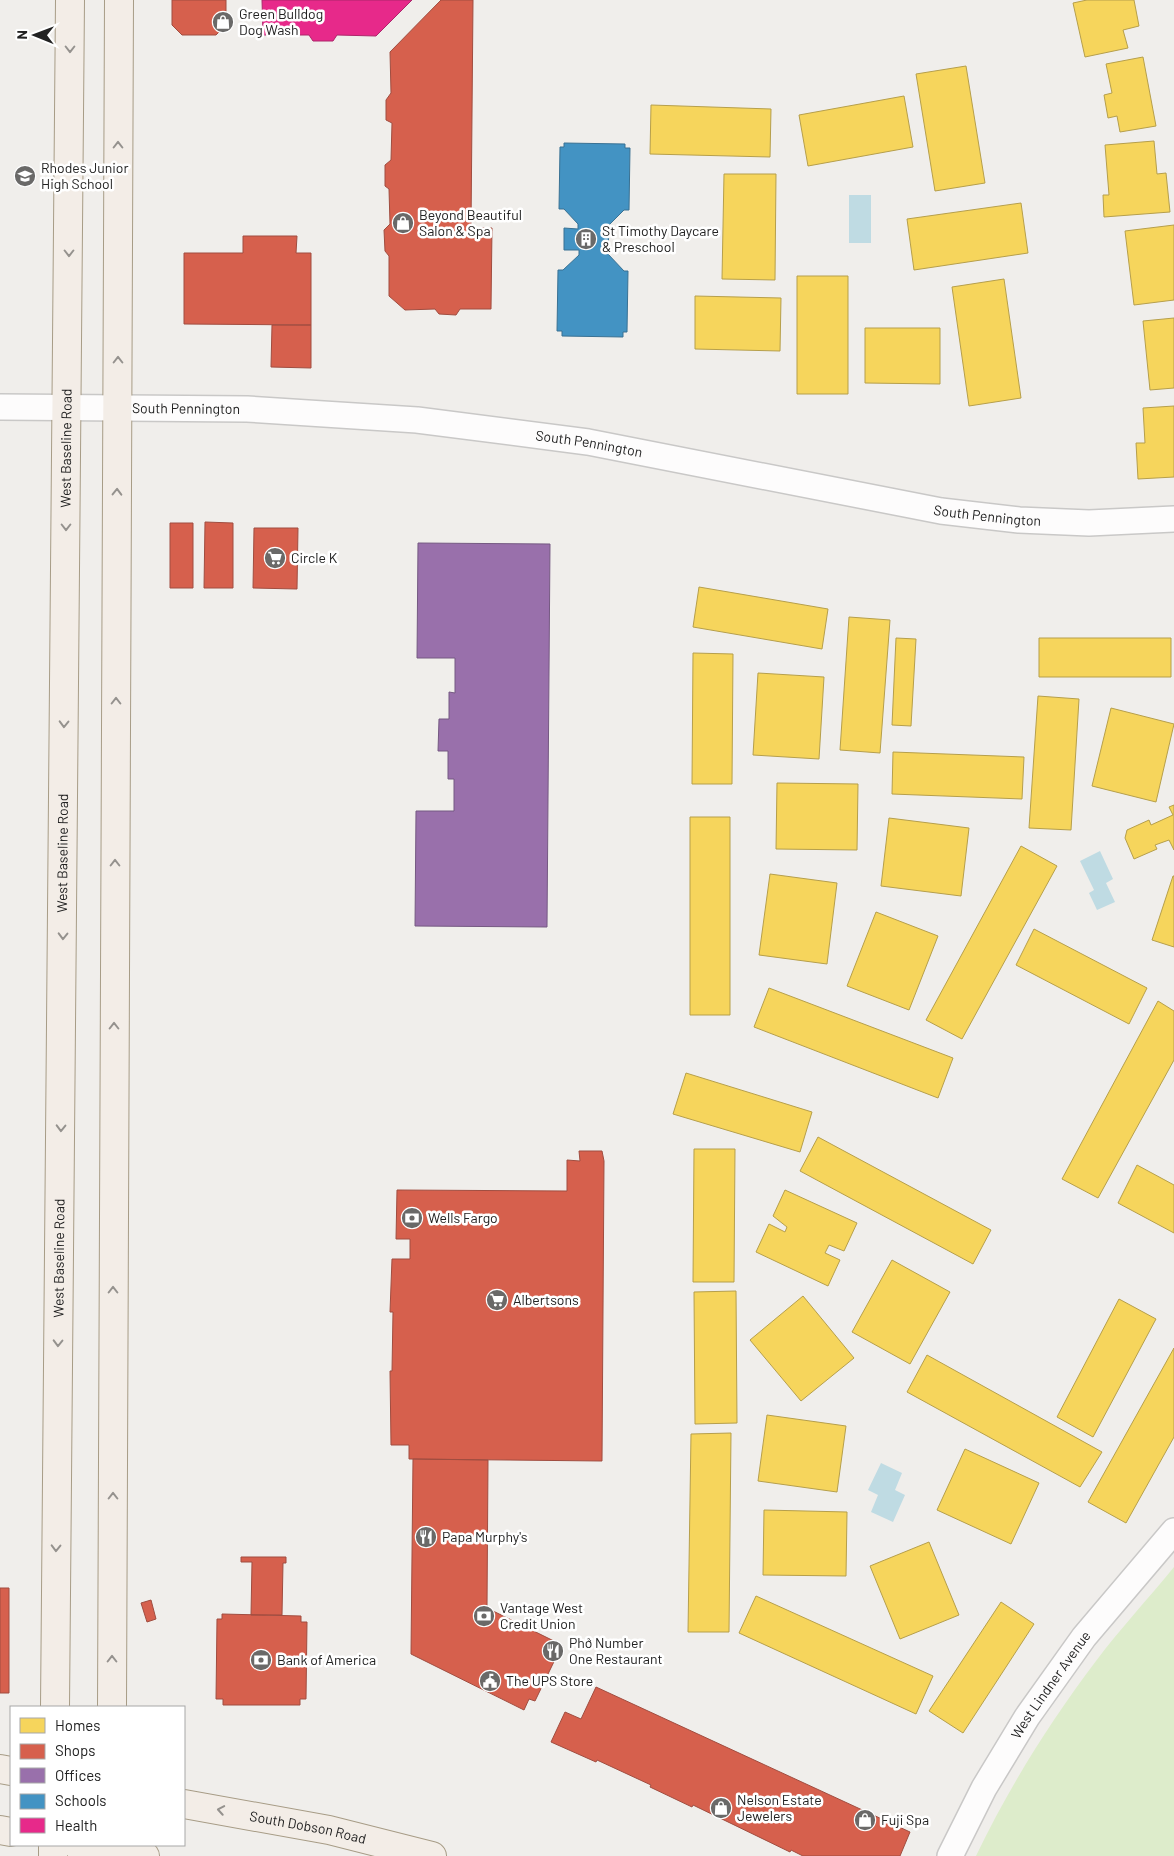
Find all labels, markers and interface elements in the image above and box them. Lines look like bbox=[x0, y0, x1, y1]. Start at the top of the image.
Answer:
place label: Green Bulldog Dog Wash bbox=[239, 5, 323, 38]
north arrow bbox=[10, 10, 60, 60]
shop icon: Green Bulldog Dog Wash bbox=[211, 10, 235, 34]
text: N bbox=[13, 30, 30, 40]
one-way arrow bbox=[65, 45, 75, 53]
one-way arrow bbox=[113, 140, 123, 148]
place label: Rhodes Junior High School bbox=[41, 159, 129, 192]
school or university icon: Rhodes Junior High School bbox=[13, 164, 37, 188]
place label: Beyond Beautiful Salon & Spa bbox=[419, 206, 522, 239]
shop icon: Beyond Beautiful Salon & Spa bbox=[391, 211, 415, 235]
place label: St Timothy Daycare & Preschool bbox=[602, 222, 719, 255]
building icon: St Timothy Daycare & Preschool bbox=[574, 227, 598, 251]
one-way arrow bbox=[64, 249, 74, 257]
one-way arrow bbox=[113, 355, 123, 363]
street label: West Baseline Road bbox=[57, 388, 75, 508]
street label: South Pennington bbox=[132, 399, 240, 417]
street label: South Pennington bbox=[535, 426, 644, 460]
one-way arrow bbox=[112, 487, 122, 495]
street label: South Pennington bbox=[932, 501, 1041, 529]
one-way arrow bbox=[61, 524, 71, 531]
supermarket icon: Circle K bbox=[263, 546, 287, 570]
place label: Circle K bbox=[291, 549, 338, 566]
one-way arrow bbox=[111, 697, 121, 704]
one-way arrow bbox=[59, 721, 69, 729]
street label: West Baseline Road bbox=[53, 793, 71, 913]
one-way arrow bbox=[110, 859, 120, 867]
one-way arrow bbox=[58, 933, 68, 941]
one-way arrow bbox=[109, 1022, 119, 1030]
one-way arrow bbox=[56, 1124, 66, 1132]
street label: West Baseline Road bbox=[49, 1198, 67, 1318]
bank icon: Wells Fargo bbox=[400, 1206, 424, 1230]
place label: Wells Fargo bbox=[428, 1209, 498, 1226]
one-way arrow bbox=[108, 1286, 118, 1294]
supermarket icon: Albertsons bbox=[485, 1288, 509, 1312]
place label: Albertsons bbox=[513, 1291, 579, 1308]
one-way arrow bbox=[53, 1339, 63, 1347]
one-way arrow bbox=[108, 1492, 118, 1500]
restaurant icon: Papa Murphy's bbox=[414, 1525, 438, 1549]
place label: Papa Murphy's bbox=[442, 1528, 528, 1545]
one-way arrow bbox=[51, 1544, 61, 1552]
place label: Vantage West Credit Union bbox=[500, 1599, 583, 1632]
bank icon: Vantage West Credit Union bbox=[472, 1604, 496, 1628]
street label: West Lindner Avenue bbox=[1007, 1627, 1094, 1742]
place label: Phở Number One Restaurant bbox=[569, 1634, 663, 1667]
restaurant icon: Phở Number One Restaurant bbox=[541, 1639, 565, 1663]
bank icon: Bank of America bbox=[249, 1648, 273, 1672]
place label: Bank of America bbox=[277, 1651, 376, 1668]
one-way arrow bbox=[107, 1654, 117, 1662]
public building icon: The UPS Store bbox=[478, 1669, 502, 1693]
place label: The UPS Store bbox=[506, 1672, 593, 1689]
legend bbox=[10, 1706, 185, 1846]
text: Homes bbox=[55, 1716, 100, 1734]
text: Shops bbox=[55, 1741, 95, 1759]
text: Offices bbox=[55, 1766, 101, 1784]
text: Schools bbox=[55, 1791, 107, 1809]
place label: Nelson Estate Jewelers bbox=[737, 1791, 822, 1824]
shop icon: Nelson Estate Jewelers bbox=[709, 1796, 733, 1820]
one-way arrow bbox=[216, 1806, 225, 1816]
street label: South Dobson Road bbox=[248, 1807, 368, 1847]
shop icon: Fuji Spa bbox=[853, 1808, 877, 1832]
place label: Fuji Spa bbox=[881, 1811, 929, 1828]
text: Health bbox=[55, 1816, 97, 1834]

